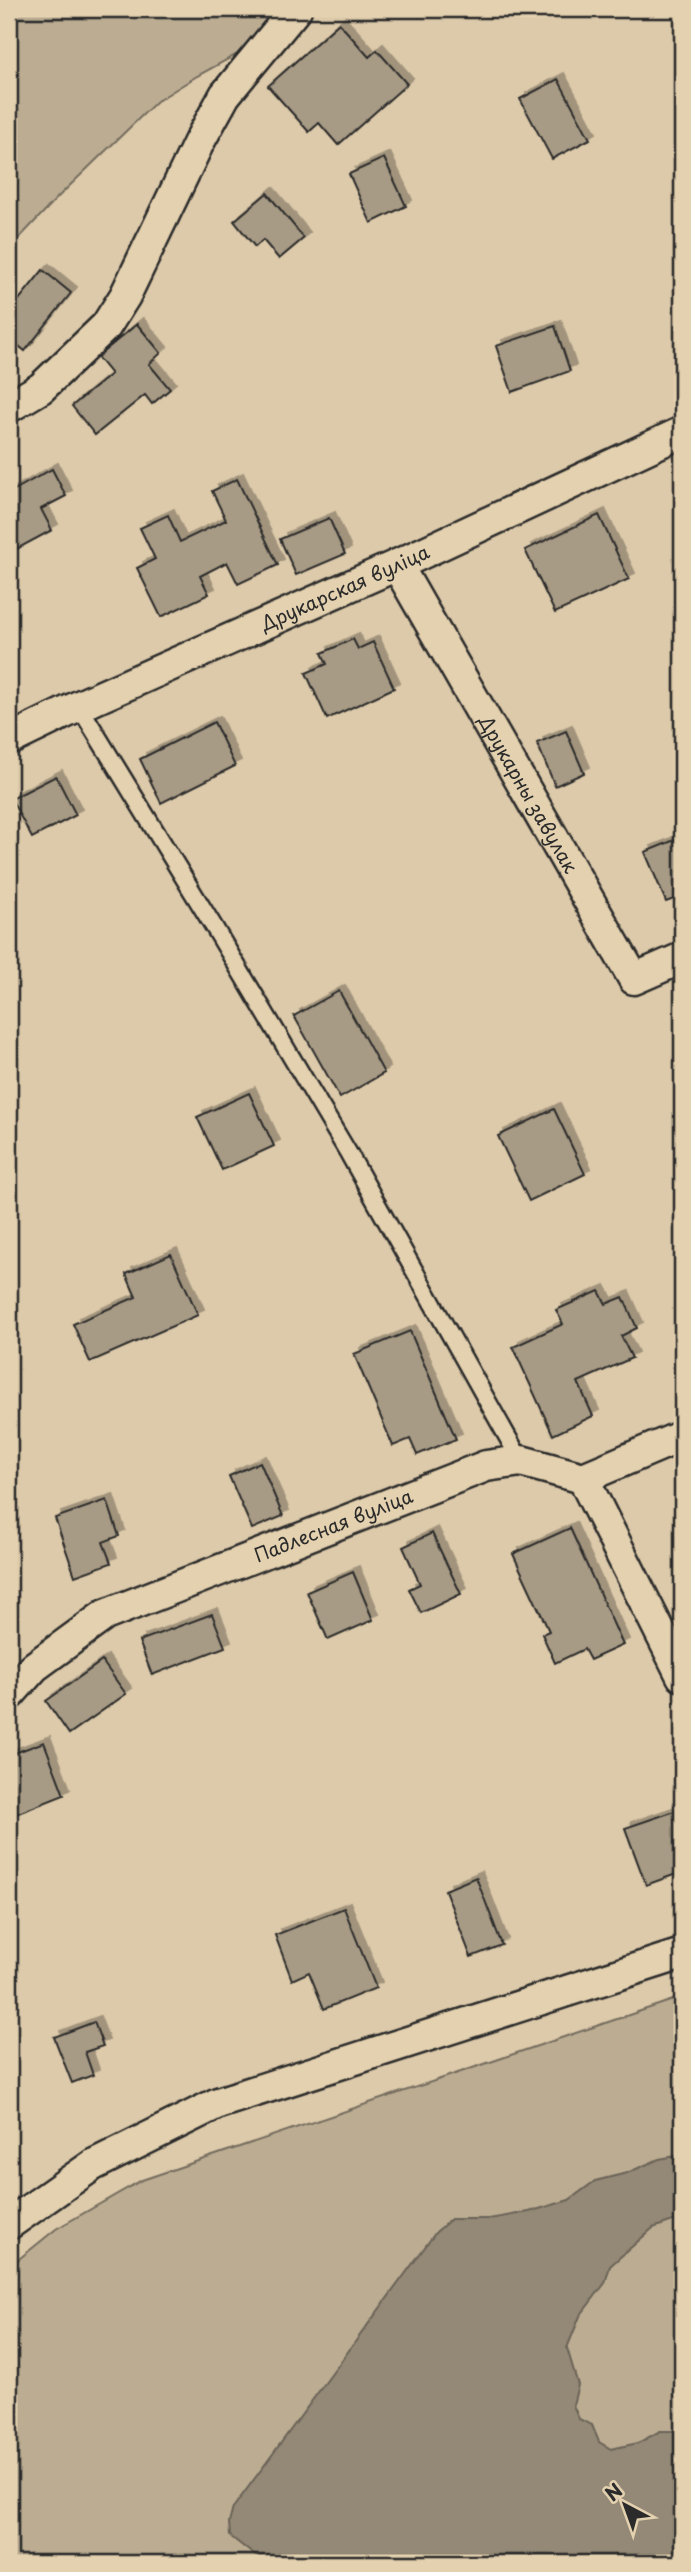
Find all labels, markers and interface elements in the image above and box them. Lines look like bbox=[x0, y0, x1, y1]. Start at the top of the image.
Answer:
street label: Друкарская вуліца bbox=[255, 537, 434, 637]
street label: Друкарны завулак bbox=[472, 709, 586, 878]
street label: Падлесная вуліца bbox=[250, 1481, 417, 1568]
north arrow bbox=[590, 2470, 660, 2540]
text: N bbox=[598, 2476, 628, 2507]

